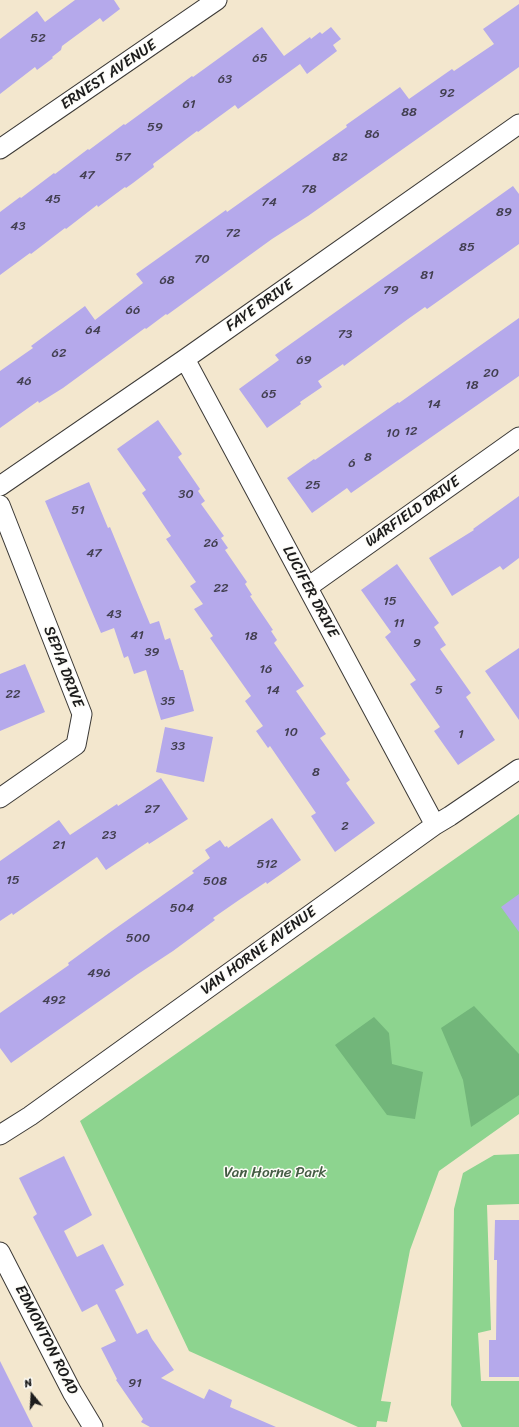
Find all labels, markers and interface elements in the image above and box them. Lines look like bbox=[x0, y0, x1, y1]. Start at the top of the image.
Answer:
house number: 52 bbox=[30, 31, 46, 47]
street label: ERNEST AVENUE bbox=[58, 36, 160, 114]
house number: 65 bbox=[252, 51, 268, 67]
house number: 63 bbox=[218, 72, 232, 88]
house number: 92 bbox=[439, 86, 455, 102]
house number: 61 bbox=[183, 97, 195, 113]
house number: 88 bbox=[401, 105, 417, 121]
house number: 59 bbox=[147, 120, 163, 136]
house number: 86 bbox=[364, 127, 380, 143]
house number: 57 bbox=[115, 150, 131, 166]
house number: 82 bbox=[332, 150, 348, 166]
house number: 47 bbox=[79, 168, 95, 184]
house number: 78 bbox=[301, 182, 317, 198]
house number: 45 bbox=[45, 192, 61, 208]
house number: 74 bbox=[261, 195, 277, 211]
house number: 89 bbox=[496, 205, 512, 221]
house number: 43 bbox=[10, 219, 26, 235]
house number: 72 bbox=[226, 226, 240, 242]
house number: 85 bbox=[459, 240, 475, 256]
house number: 70 bbox=[194, 252, 210, 268]
house number: 81 bbox=[420, 268, 434, 284]
house number: 68 bbox=[159, 273, 175, 289]
street label: FAYE DRIVE bbox=[223, 276, 297, 336]
house number: 79 bbox=[383, 283, 399, 299]
house number: 66 bbox=[126, 303, 140, 319]
house number: 64 bbox=[85, 323, 101, 339]
house number: 73 bbox=[338, 327, 352, 343]
house number: 62 bbox=[52, 346, 66, 362]
house number: 69 bbox=[296, 353, 312, 369]
house number: 20 bbox=[483, 366, 499, 382]
house number: 46 bbox=[16, 374, 32, 390]
house number: 18 bbox=[465, 378, 479, 394]
house number: 65 bbox=[261, 387, 277, 403]
house number: 14 bbox=[427, 397, 441, 413]
house number: 12 bbox=[404, 424, 418, 440]
house number: 10 bbox=[386, 426, 400, 442]
house number: 8 bbox=[364, 450, 372, 466]
house number: 6 bbox=[348, 456, 356, 472]
street label: WARFIELD DRIVE bbox=[362, 473, 464, 551]
house number: 25 bbox=[305, 478, 321, 494]
house number: 30 bbox=[178, 487, 194, 503]
house number: 51 bbox=[71, 503, 85, 519]
house number: 26 bbox=[204, 536, 218, 552]
street label: LUCIFER DRIVE bbox=[278, 543, 342, 641]
house number: 47 bbox=[86, 546, 102, 562]
house number: 22 bbox=[213, 581, 229, 597]
house number: 15 bbox=[383, 594, 397, 610]
house number: 43 bbox=[106, 607, 122, 623]
house number: 11 bbox=[393, 616, 405, 632]
street label: SEPIA DRIVE bbox=[39, 624, 87, 710]
house number: 41 bbox=[130, 628, 144, 644]
house number: 18 bbox=[244, 629, 258, 645]
house number: 9 bbox=[413, 636, 421, 652]
house number: 39 bbox=[144, 645, 160, 661]
house number: 16 bbox=[260, 662, 272, 678]
house number: 14 bbox=[266, 683, 280, 699]
house number: 5 bbox=[435, 683, 443, 699]
house number: 22 bbox=[5, 687, 21, 703]
house number: 35 bbox=[160, 694, 176, 710]
house number: 10 bbox=[284, 725, 298, 741]
house number: 1 bbox=[458, 727, 464, 743]
house number: 33 bbox=[171, 739, 185, 755]
house number: 8 bbox=[312, 765, 320, 781]
house number: 27 bbox=[145, 802, 159, 818]
house number: 2 bbox=[341, 819, 349, 835]
house number: 23 bbox=[102, 828, 116, 844]
house number: 21 bbox=[52, 838, 66, 854]
house number: 512 bbox=[256, 857, 278, 873]
house number: 15 bbox=[6, 873, 20, 889]
house number: 508 bbox=[203, 874, 227, 890]
house number: 504 bbox=[170, 901, 194, 917]
street label: VAN HORNE AVENUE bbox=[198, 903, 320, 999]
house number: 500 bbox=[126, 931, 150, 947]
house number: 496 bbox=[87, 966, 111, 982]
house number: 492 bbox=[42, 993, 66, 1009]
park label: Van Horne Park bbox=[224, 1164, 326, 1182]
street label: EDMONTON ROAD bbox=[11, 1282, 81, 1398]
north arrow bbox=[12, 1375, 52, 1415]
house number: 91 bbox=[128, 1376, 142, 1392]

